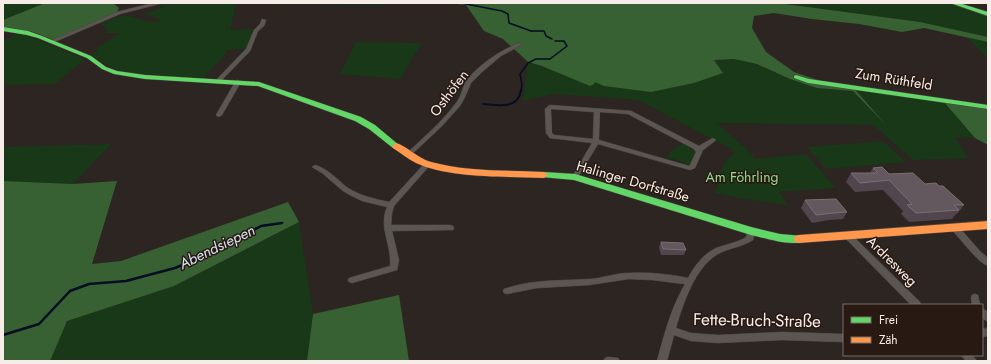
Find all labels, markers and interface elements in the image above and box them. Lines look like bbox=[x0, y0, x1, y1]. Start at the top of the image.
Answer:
street label: Zum Rüthfeld bbox=[854, 63, 934, 95]
street label: Osthöfen bbox=[425, 66, 473, 120]
street label: Halinger Dorfstraße bbox=[574, 155, 692, 207]
park label: Am Föhrling bbox=[706, 167, 778, 187]
water label: Abendsiepen bbox=[174, 219, 259, 275]
street label: Ardresweg bbox=[862, 231, 922, 291]
legend bbox=[843, 304, 983, 356]
street label: Fette-Bruch-Straße bbox=[693, 307, 821, 333]
text: Frei bbox=[879, 311, 898, 329]
text: Zäh bbox=[879, 331, 898, 349]

